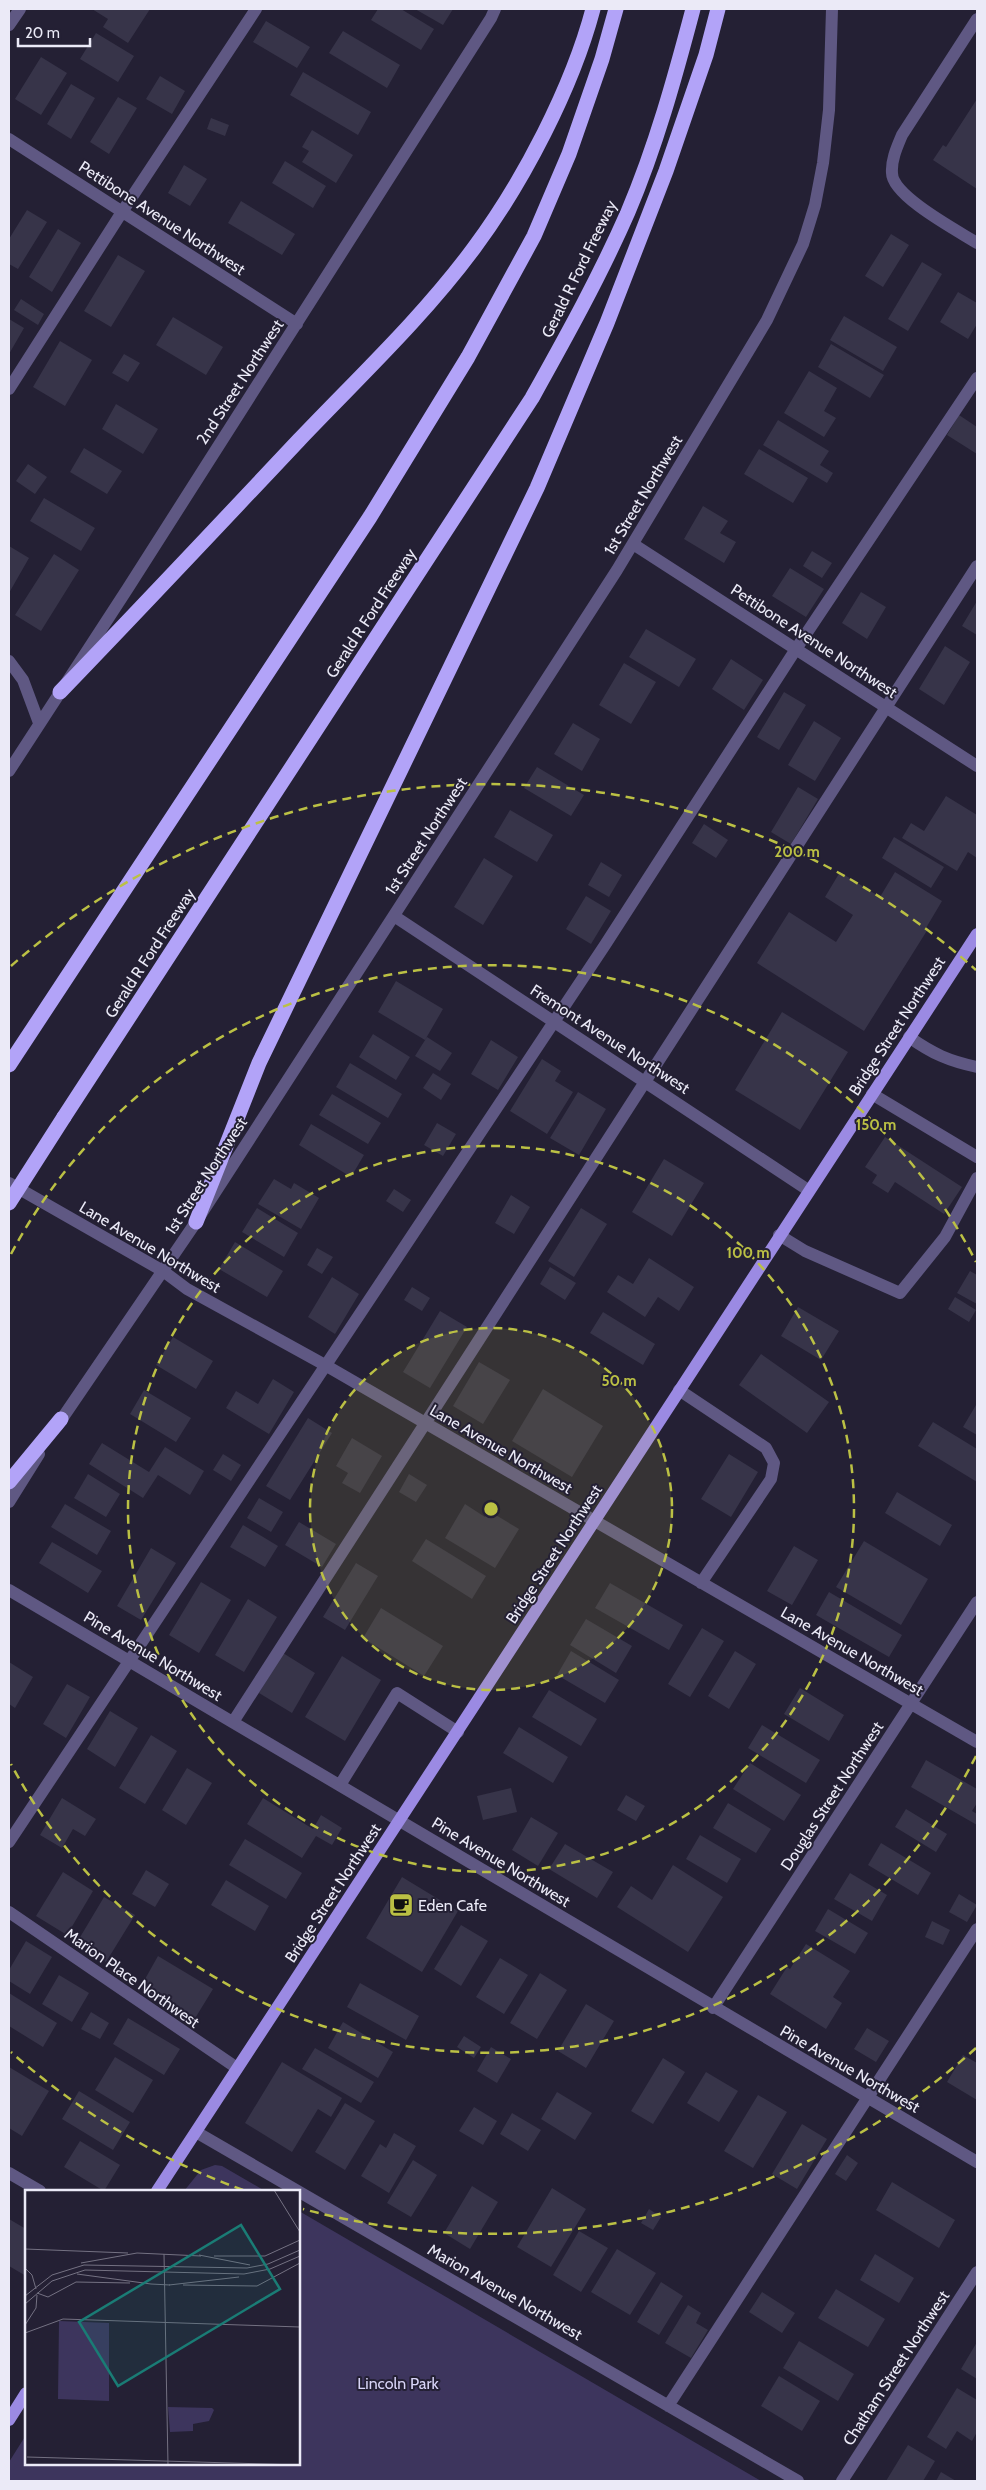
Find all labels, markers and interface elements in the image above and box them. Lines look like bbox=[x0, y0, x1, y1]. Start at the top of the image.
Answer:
scale bar bbox=[18, 15, 90, 47]
text: 20 m bbox=[25, 24, 60, 42]
street label: Pettibone Avenue Northwest bbox=[75, 157, 249, 279]
street label: Gerald R Ford Freeway bbox=[537, 197, 621, 341]
street label: 2nd Street Northwest bbox=[193, 315, 288, 448]
street label: 1st Street Northwest bbox=[600, 431, 687, 558]
street label: Gerald R Ford Freeway bbox=[322, 545, 420, 681]
street label: Pettibone Avenue Northwest bbox=[727, 580, 901, 702]
street label: 1st Street Northwest bbox=[381, 773, 471, 898]
text: 200 m bbox=[774, 843, 820, 861]
street label: Gerald R Ford Freeway bbox=[101, 885, 199, 1021]
street label: Bridge Street Northwest bbox=[845, 952, 949, 1099]
street label: Fremont Avenue Northwest bbox=[527, 980, 694, 1098]
street label: 1st Street Northwest bbox=[161, 1113, 251, 1238]
text: 150 m bbox=[856, 1116, 896, 1134]
street label: Lane Avenue Northwest bbox=[76, 1197, 225, 1297]
text: 100 m bbox=[726, 1244, 770, 1262]
text: 50 m bbox=[601, 1372, 637, 1390]
street label: Lane Avenue Northwest bbox=[426, 1400, 576, 1498]
street label: Bridge Street Northwest bbox=[502, 1480, 606, 1627]
centre of rings bbox=[482, 1500, 500, 1518]
street label: Lane Avenue Northwest bbox=[777, 1602, 927, 1700]
street label: Pine Avenue Northwest bbox=[80, 1607, 226, 1705]
street label: Douglas Street Northwest bbox=[777, 1718, 888, 1874]
street label: Pine Avenue Northwest bbox=[428, 1813, 574, 1911]
street label: Bridge Street Northwest bbox=[281, 1819, 385, 1966]
cafe icon: Eden Cafe bbox=[388, 1892, 414, 1918]
place label: Eden Cafe bbox=[418, 1896, 487, 1915]
street label: Marion Place Northwest bbox=[61, 1924, 204, 2032]
street label: Pine Avenue Northwest bbox=[777, 2021, 924, 2117]
inset map bbox=[25, 2190, 300, 2465]
street label: Marion Avenue Northwest bbox=[424, 2240, 586, 2344]
street label: Chatham Street Northwest bbox=[839, 2287, 954, 2449]
park label: Lincoln Park bbox=[357, 2374, 440, 2393]

